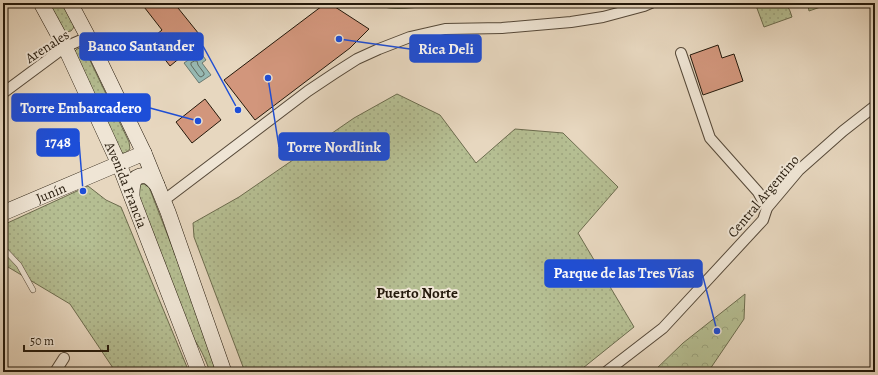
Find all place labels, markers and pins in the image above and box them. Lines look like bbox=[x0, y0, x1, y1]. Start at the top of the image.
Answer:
callout: Banco Santander bbox=[80, 33, 203, 60]
callout: Rica Deli bbox=[410, 35, 481, 62]
callout: Torre Embarcadero bbox=[12, 94, 150, 121]
callout: 1748 bbox=[37, 129, 79, 156]
callout: Torre Nordlink bbox=[279, 133, 389, 160]
callout: Parque de las Tres Vías bbox=[545, 260, 702, 287]

